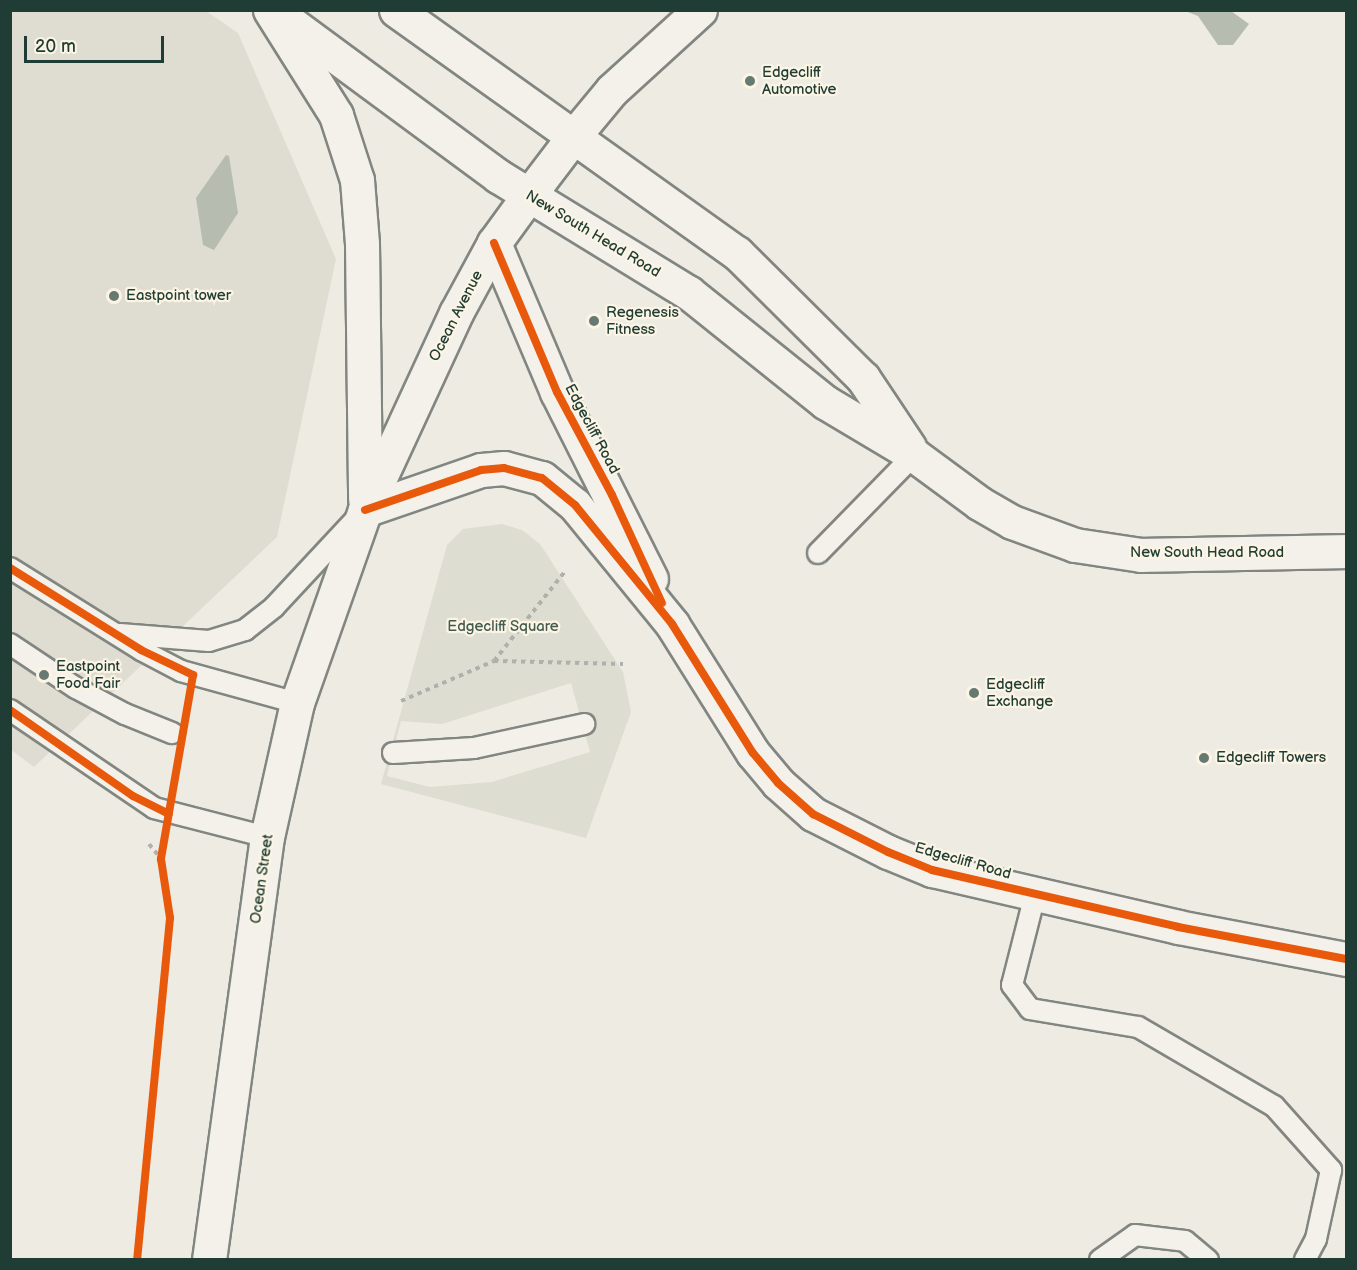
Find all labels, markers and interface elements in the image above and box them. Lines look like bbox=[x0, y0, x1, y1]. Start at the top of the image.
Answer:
scale bar bbox=[27, 24, 166, 62]
text: 20 m bbox=[35, 36, 76, 57]
place label: Edgecliff Automotive bbox=[762, 63, 836, 98]
marker: Edgecliff Automotive bbox=[743, 74, 757, 88]
street label: New South Head Road bbox=[522, 187, 664, 281]
street label: Ocean Avenue bbox=[425, 268, 487, 364]
place label: Eastpoint tower bbox=[126, 287, 231, 305]
marker: Eastpoint tower bbox=[107, 289, 121, 303]
place label: Regenesis Fitness bbox=[606, 303, 679, 338]
marker: Regenesis Fitness bbox=[587, 314, 601, 328]
street label: Edgecliff Road bbox=[561, 381, 623, 477]
street label: New South Head Road bbox=[1130, 544, 1284, 562]
park label: Edgecliff Square bbox=[447, 618, 559, 636]
place label: Eastpoint Food Fair bbox=[56, 657, 120, 692]
marker: Eastpoint Food Fair bbox=[37, 668, 51, 682]
place label: Edgecliff Exchange bbox=[986, 675, 1053, 710]
marker: Edgecliff Exchange bbox=[967, 686, 981, 700]
place label: Edgecliff Towers bbox=[1216, 749, 1327, 767]
marker: Edgecliff Towers bbox=[1197, 751, 1211, 765]
street label: Ocean Street bbox=[247, 833, 277, 925]
street label: Edgecliff Road bbox=[913, 839, 1013, 883]

